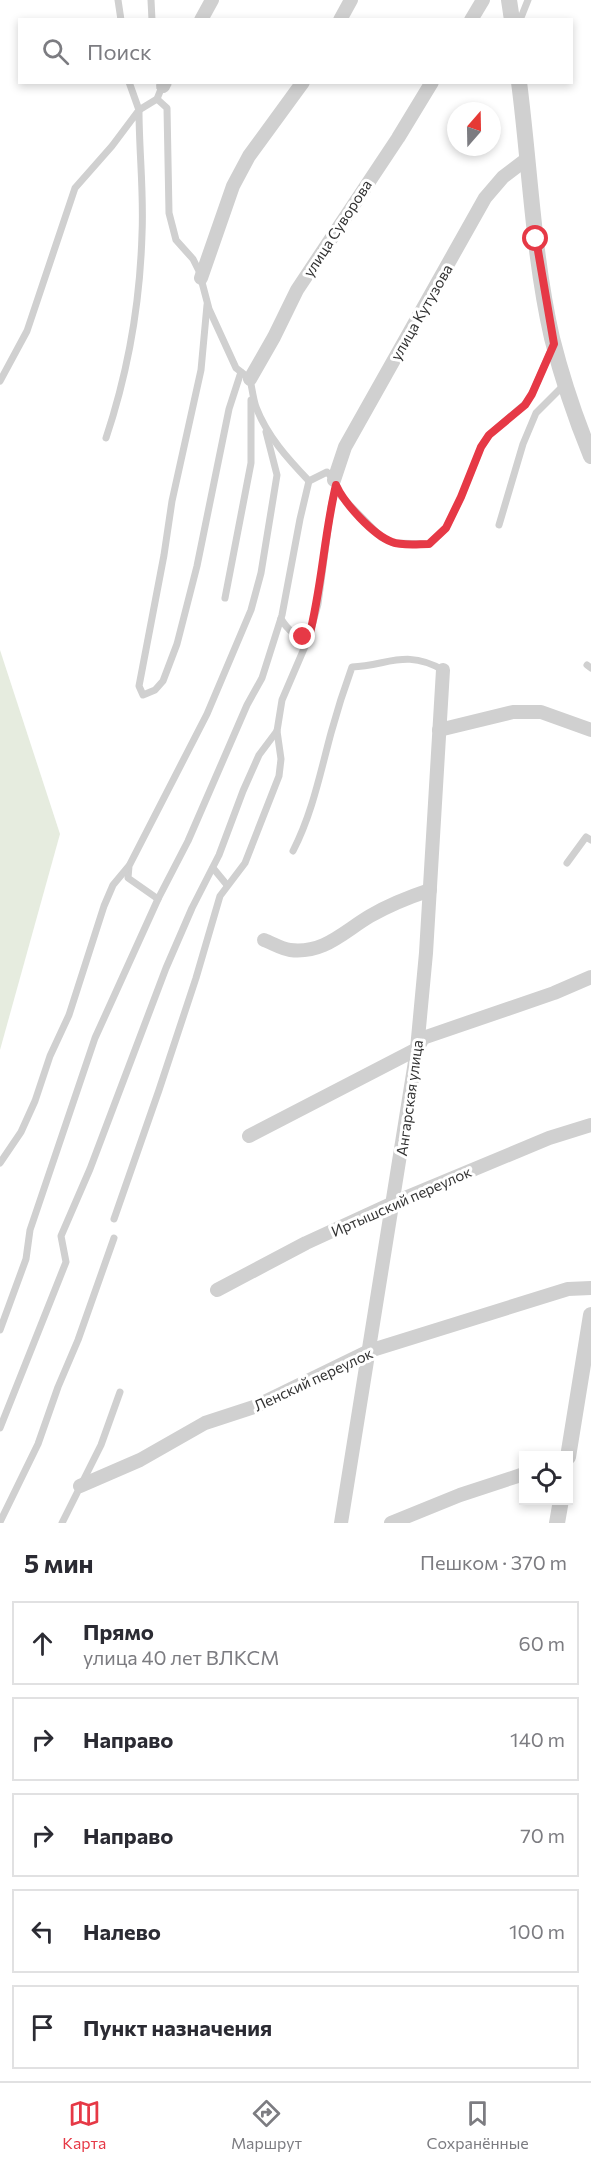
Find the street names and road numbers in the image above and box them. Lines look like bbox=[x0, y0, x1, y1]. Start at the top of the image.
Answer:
street label: улица Суворова bbox=[299, 176, 375, 280]
street label: улица Кутузова bbox=[386, 261, 456, 363]
street label: Ангарская улица bbox=[392, 1039, 426, 1157]
street label: Иртышский переулок bbox=[328, 1162, 474, 1240]
street label: Ленский переулок bbox=[251, 1344, 375, 1414]

